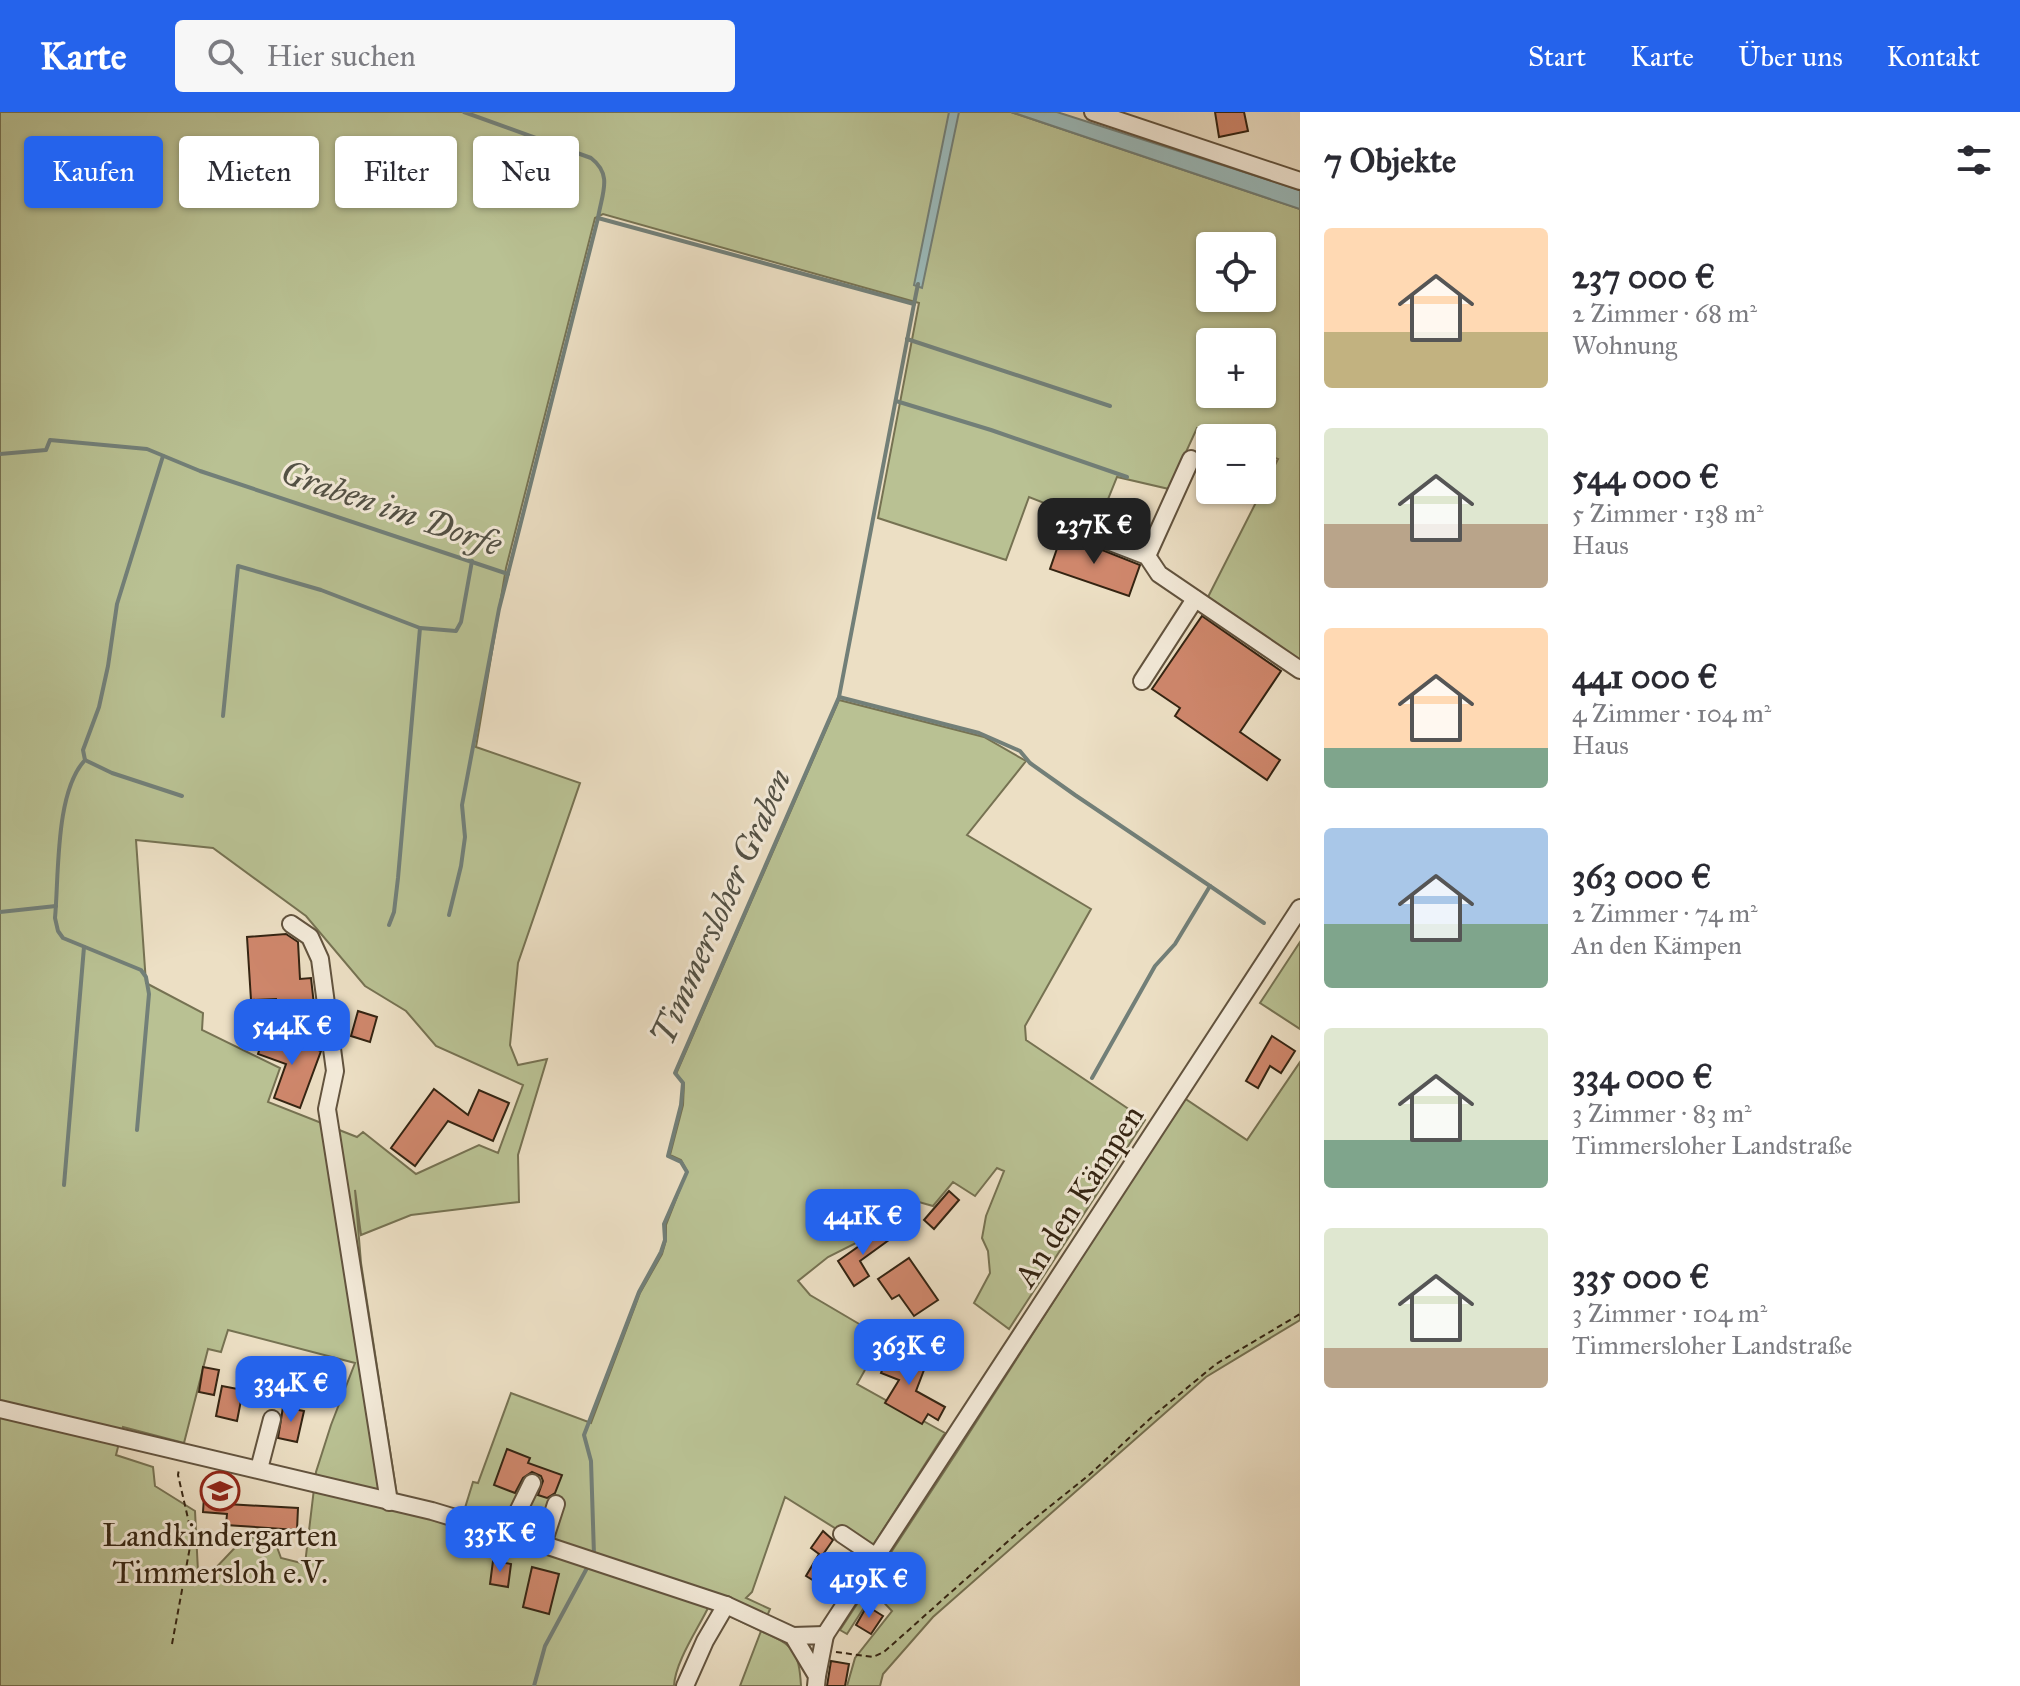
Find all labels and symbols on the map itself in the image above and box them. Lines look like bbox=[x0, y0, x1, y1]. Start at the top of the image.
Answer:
water label: Graben im Dorfe bbox=[275, 451, 508, 565]
pin: 237K € bbox=[1029, 498, 1159, 566]
water label: Timmersloher Graben bbox=[642, 763, 800, 1051]
pin: 544K € bbox=[227, 999, 357, 1067]
street label: An den Kämpen bbox=[1005, 1098, 1152, 1296]
pin: 441K € bbox=[798, 1189, 928, 1257]
pin: 363K € bbox=[844, 1319, 974, 1387]
pin: 334K € bbox=[226, 1356, 356, 1424]
school or university icon: Landkindergarten Timmersloh e.V. bbox=[199, 1470, 241, 1512]
pin: 335K € bbox=[435, 1506, 565, 1574]
place label: Landkindergarten Timmersloh e.V. bbox=[102, 1516, 338, 1592]
pin: 419K € bbox=[804, 1552, 934, 1620]

